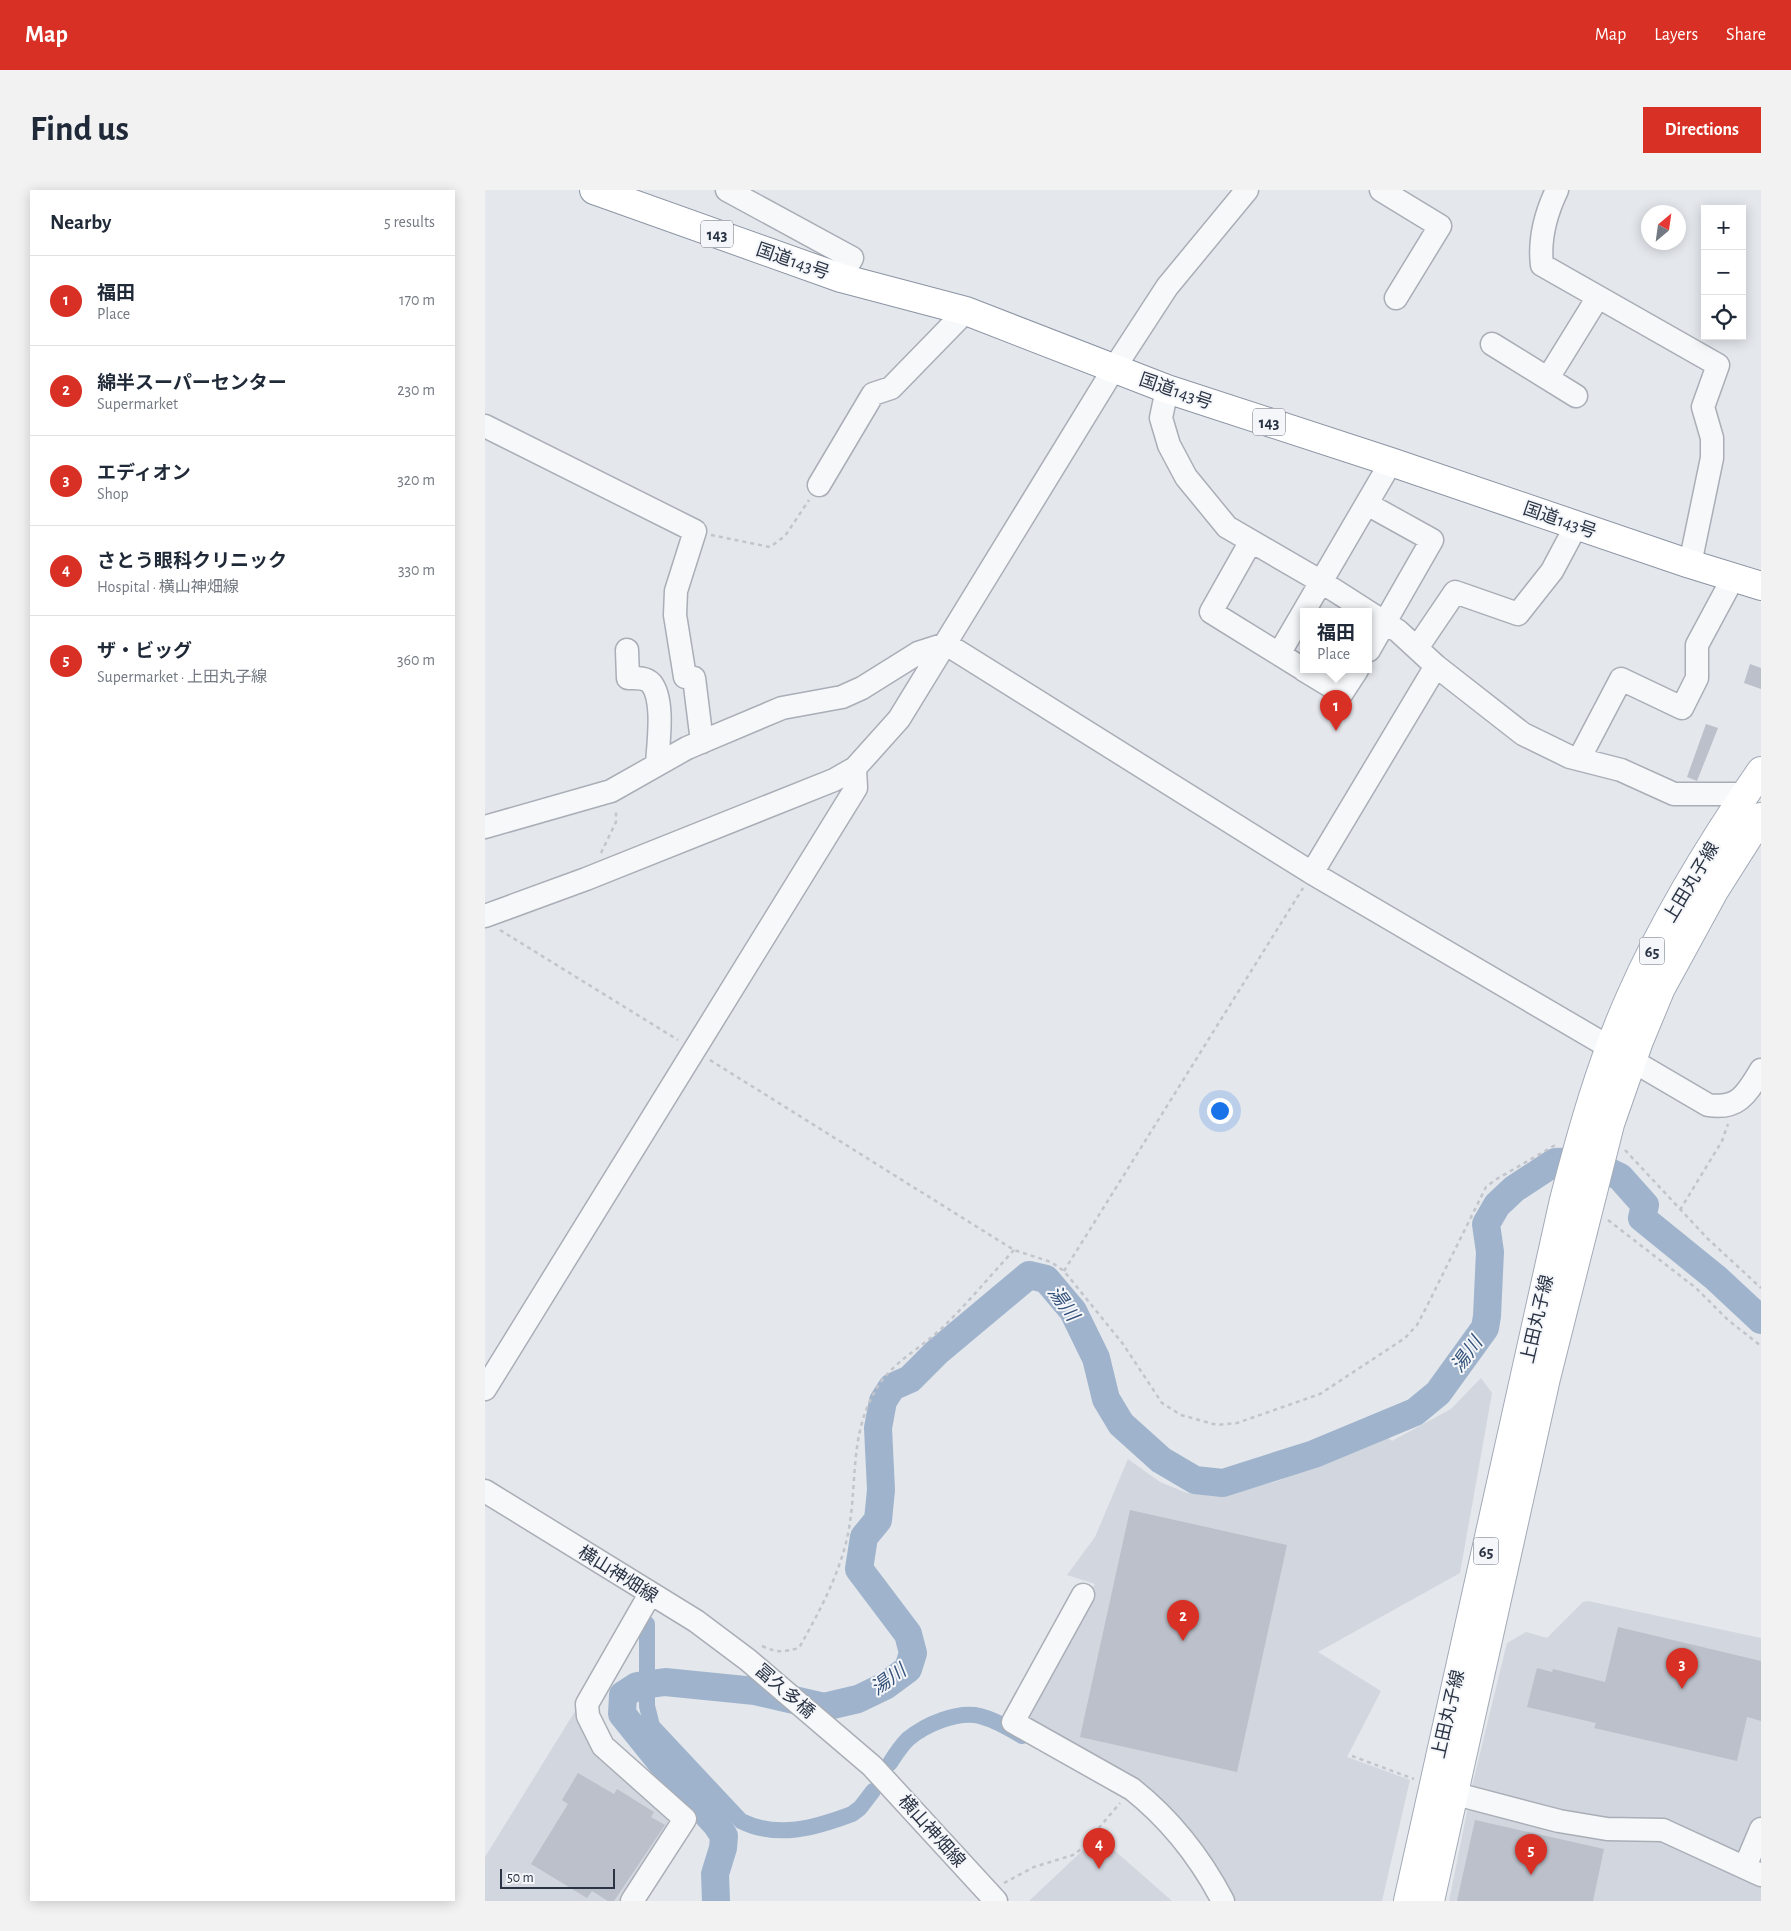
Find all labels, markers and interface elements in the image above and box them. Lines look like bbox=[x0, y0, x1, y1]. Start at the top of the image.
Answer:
text: Map bbox=[25, 23, 68, 47]
text: Map bbox=[1595, 26, 1626, 44]
text: Layers bbox=[1654, 26, 1698, 44]
text: Share bbox=[1726, 26, 1766, 44]
button: Directions bbox=[1643, 107, 1761, 153]
text: Find us bbox=[30, 112, 129, 147]
north arrow bbox=[1641, 205, 1686, 250]
map controls bbox=[1701, 205, 1746, 340]
button: + bbox=[1701, 205, 1746, 250]
text: Nearby bbox=[50, 212, 111, 233]
text: 5 results bbox=[384, 214, 435, 230]
road number: 143 bbox=[701, 221, 733, 248]
street label: 国道143号 bbox=[754, 239, 832, 283]
button: − bbox=[1701, 250, 1746, 295]
text: 福田 bbox=[97, 284, 135, 303]
text: 1 bbox=[63, 292, 69, 308]
text: 170 m bbox=[399, 292, 435, 308]
button: locate bbox=[1701, 295, 1746, 340]
text: Place bbox=[97, 306, 130, 322]
street label: 国道143号 bbox=[1137, 369, 1215, 413]
text: 綿半スーパーセンター bbox=[97, 374, 287, 393]
text: 2 bbox=[62, 382, 70, 398]
text: 230 m bbox=[397, 382, 435, 398]
text: Supermarket bbox=[97, 396, 178, 412]
road number: 143 bbox=[1253, 408, 1285, 436]
text: エディオン bbox=[97, 464, 191, 483]
text: 3 bbox=[63, 472, 69, 488]
text: 320 m bbox=[397, 472, 435, 488]
text: Shop bbox=[97, 486, 129, 502]
street label: 国道143号 bbox=[1521, 498, 1599, 542]
text: さとう眼科クリニック bbox=[97, 552, 287, 571]
text: 4 bbox=[62, 562, 70, 578]
text: 330 m bbox=[398, 562, 435, 578]
text: Hospital · 横山神畑線 bbox=[97, 579, 239, 595]
popup bbox=[1300, 608, 1372, 673]
text: 福田 bbox=[1317, 624, 1355, 643]
text: ザ・ビッグ bbox=[97, 642, 192, 661]
text: Place bbox=[1317, 646, 1350, 662]
text: 5 bbox=[63, 652, 69, 668]
text: 360 m bbox=[397, 652, 435, 668]
text: Supermarket · 上田丸子線 bbox=[97, 669, 267, 685]
pin: 1 bbox=[1320, 690, 1352, 731]
street label: 上田丸子線 bbox=[1659, 838, 1723, 926]
road number: 65 bbox=[1639, 938, 1665, 964]
your location bbox=[1207, 1098, 1233, 1124]
street label: 上田丸子線 bbox=[1517, 1273, 1557, 1365]
water label: 湯川 bbox=[1044, 1282, 1084, 1326]
water label: 湯川 bbox=[1448, 1332, 1487, 1376]
road number: 65 bbox=[1473, 1538, 1499, 1564]
street label: 横山神畑線 bbox=[575, 1542, 661, 1606]
pin: 2 bbox=[1167, 1600, 1199, 1641]
pin: 3 bbox=[1666, 1648, 1698, 1689]
water label: 湯川 bbox=[867, 1659, 911, 1699]
street label: 冨久多橋 bbox=[751, 1660, 819, 1722]
street label: 上田丸子線 bbox=[1428, 1668, 1468, 1760]
street label: 横山神畑線 bbox=[894, 1791, 970, 1871]
pin: 4 bbox=[1083, 1828, 1115, 1869]
pin: 5 bbox=[1515, 1834, 1547, 1875]
scale bar bbox=[500, 1866, 615, 1889]
text: 50 m bbox=[507, 1871, 534, 1885]

